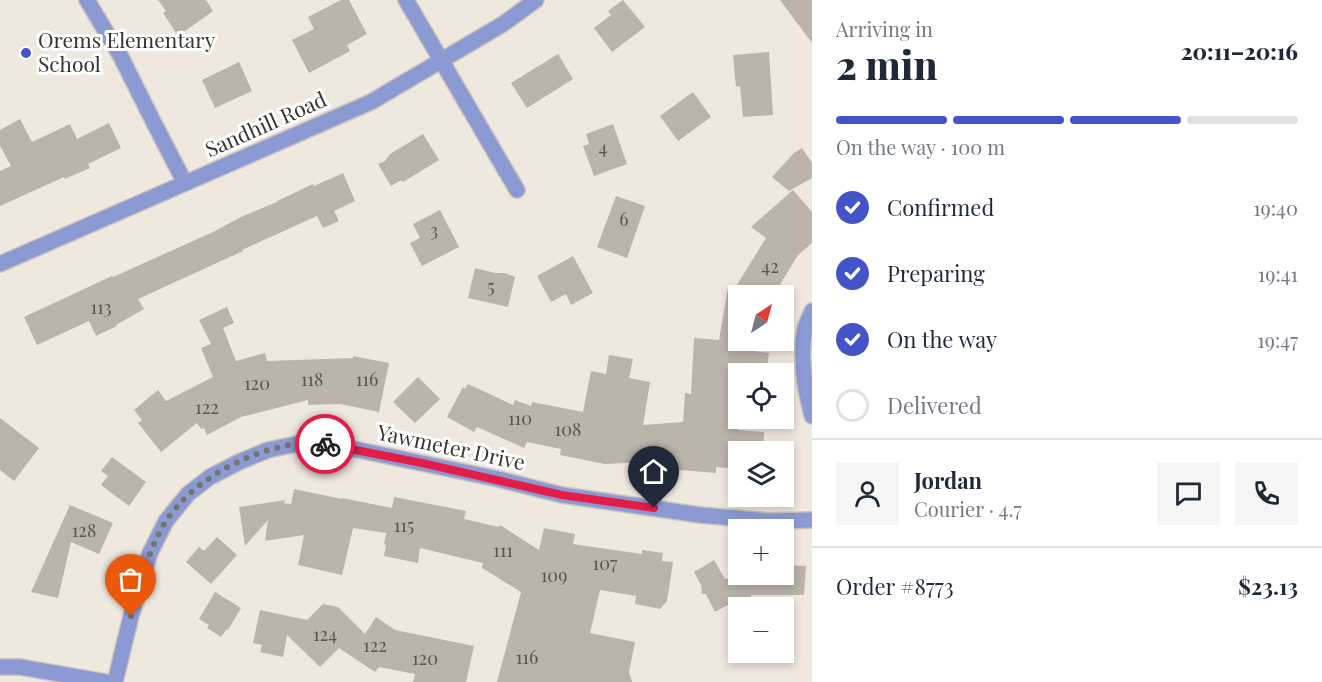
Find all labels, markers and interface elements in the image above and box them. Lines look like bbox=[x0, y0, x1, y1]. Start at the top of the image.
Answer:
text: Arriving in bbox=[836, 15, 933, 42]
place label: Orems Elementary School bbox=[38, 25, 216, 77]
text: 20:11–20:16 bbox=[1181, 36, 1298, 66]
text: 2 min bbox=[836, 38, 938, 90]
marker: Orems Elementary School bbox=[19, 46, 33, 60]
street label: Sandhill Road bbox=[200, 84, 330, 162]
text: On the way · 100 m bbox=[836, 133, 1005, 160]
house number: 4 bbox=[599, 135, 608, 159]
icon: check bbox=[836, 191, 869, 224]
text: Confirmed bbox=[887, 192, 994, 222]
text: 19:40 bbox=[1253, 194, 1298, 221]
house number: 6 bbox=[619, 207, 629, 231]
house number: 3 bbox=[430, 218, 438, 242]
house number: 42 bbox=[761, 254, 779, 278]
icon: check bbox=[836, 257, 869, 290]
text: Preparing bbox=[887, 258, 985, 288]
text: 19:41 bbox=[1258, 260, 1298, 287]
house number: 5 bbox=[487, 274, 495, 298]
north arrow bbox=[728, 285, 794, 351]
map controls bbox=[728, 285, 794, 663]
house number: 113 bbox=[90, 295, 112, 319]
icon: check bbox=[836, 323, 869, 356]
text: On the way bbox=[887, 324, 997, 354]
text: 19:47 bbox=[1257, 326, 1298, 353]
button: locate bbox=[728, 363, 794, 429]
house number: 118 bbox=[301, 367, 323, 391]
house number: 116 bbox=[356, 367, 378, 391]
house number: 120 bbox=[244, 371, 270, 395]
text: Delivered bbox=[887, 390, 982, 420]
house number: 122 bbox=[195, 395, 219, 419]
house number: 110 bbox=[508, 406, 532, 430]
courier bbox=[295, 414, 355, 474]
street label: Yawmeter Drive bbox=[374, 417, 528, 475]
house number: 108 bbox=[555, 417, 581, 441]
icon: bike bbox=[309, 428, 342, 461]
button: layers bbox=[728, 441, 794, 507]
pin bbox=[628, 446, 679, 508]
icon: home bbox=[637, 455, 670, 488]
button: person bbox=[836, 462, 899, 525]
button: chat bbox=[1157, 462, 1220, 525]
button: phone bbox=[1235, 462, 1298, 525]
text: Jordan bbox=[914, 465, 982, 495]
text: Courier · 4.7 bbox=[914, 495, 1022, 522]
house number: 115 bbox=[394, 513, 414, 537]
house number: 128 bbox=[72, 518, 96, 542]
button: + bbox=[728, 519, 794, 585]
house number: 111 bbox=[493, 538, 513, 562]
house number: 107 bbox=[593, 551, 618, 575]
pin bbox=[105, 554, 156, 616]
icon: bag bbox=[114, 563, 147, 596]
house number: 109 bbox=[541, 563, 567, 587]
text: Order #8773 bbox=[836, 571, 954, 601]
text: $23.13 bbox=[1238, 571, 1298, 601]
button: − bbox=[728, 597, 794, 663]
house number: 124 bbox=[313, 622, 337, 646]
house number: 122 bbox=[363, 633, 387, 657]
house number: 116 bbox=[516, 645, 538, 669]
house number: 120 bbox=[412, 646, 438, 670]

